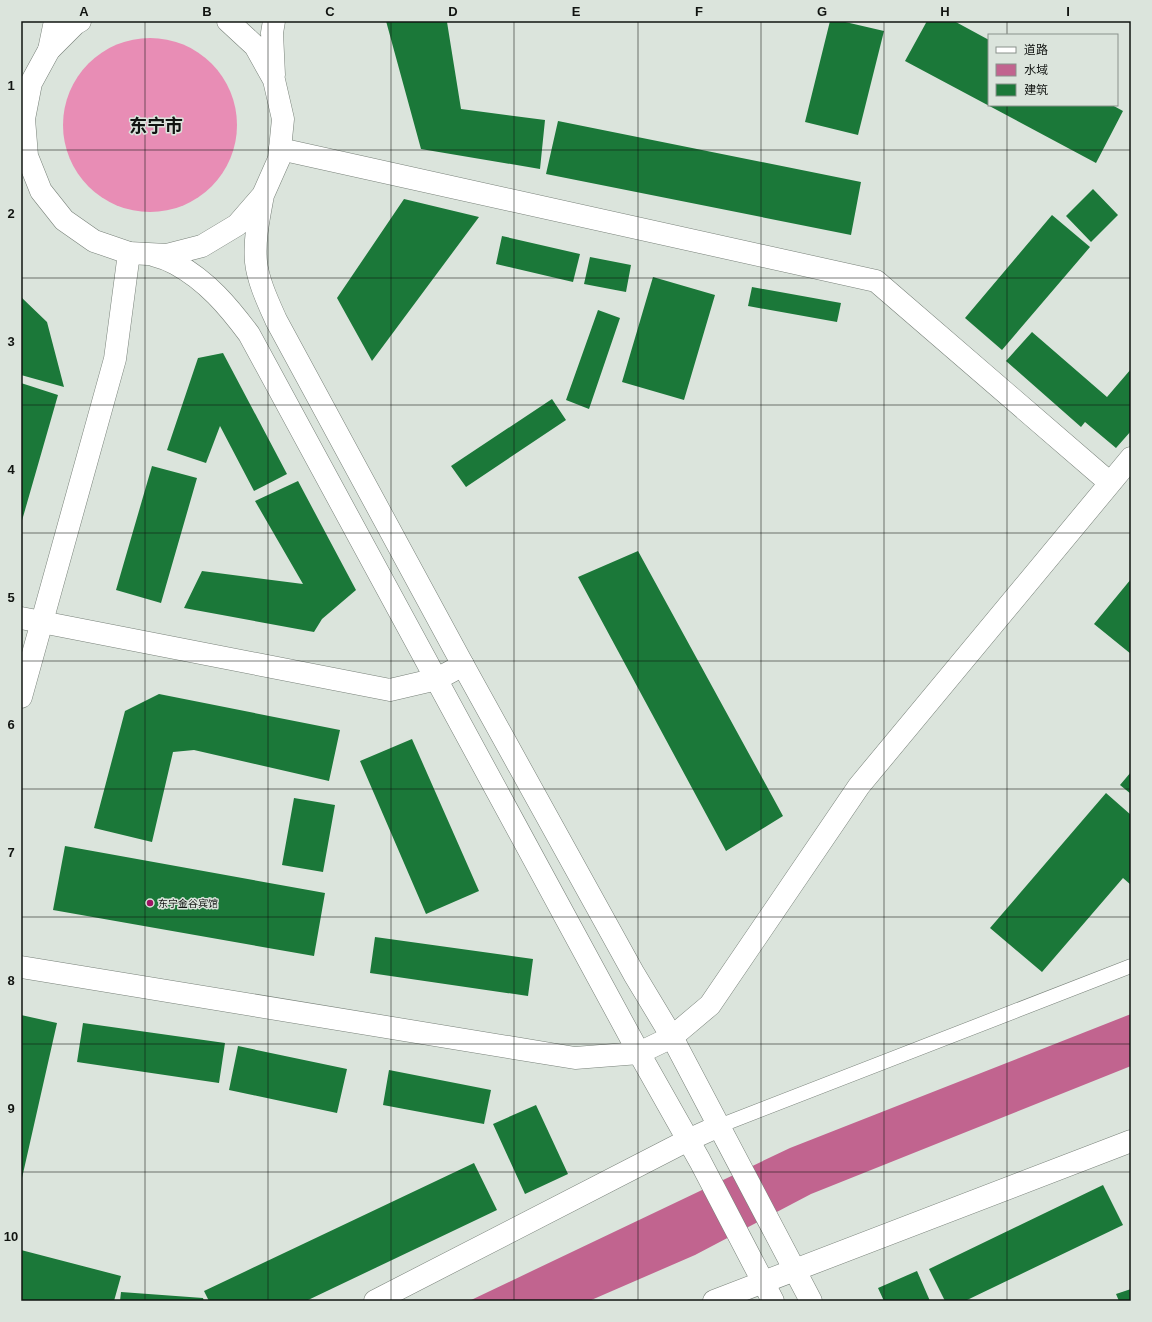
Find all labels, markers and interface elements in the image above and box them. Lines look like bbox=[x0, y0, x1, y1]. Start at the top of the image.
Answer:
text: A bbox=[79, 4, 89, 19]
text: B bbox=[202, 4, 212, 19]
text: C bbox=[325, 4, 335, 19]
text: D bbox=[448, 4, 458, 19]
text: E bbox=[572, 4, 581, 19]
text: F bbox=[695, 4, 703, 19]
text: G bbox=[817, 4, 827, 19]
text: H bbox=[940, 4, 950, 19]
text: I bbox=[1066, 4, 1070, 19]
legend bbox=[988, 34, 1118, 106]
text: 道路 bbox=[1024, 43, 1048, 57]
text: 水域 bbox=[1024, 63, 1048, 77]
text: 1 bbox=[7, 78, 15, 93]
text: 建筑 bbox=[1024, 83, 1048, 97]
district label: 东宁市 bbox=[129, 116, 183, 136]
text: 2 bbox=[7, 206, 15, 221]
text: 3 bbox=[7, 334, 15, 349]
text: 4 bbox=[7, 462, 15, 477]
text: 5 bbox=[7, 590, 15, 605]
text: 6 bbox=[7, 717, 15, 732]
text: 7 bbox=[7, 845, 15, 860]
marker: 东宁金谷宾馆 bbox=[145, 898, 155, 908]
place label: 东宁金谷宾馆 bbox=[158, 898, 218, 909]
text: 8 bbox=[7, 973, 15, 988]
text: 9 bbox=[7, 1101, 15, 1116]
text: 10 bbox=[4, 1229, 18, 1244]

